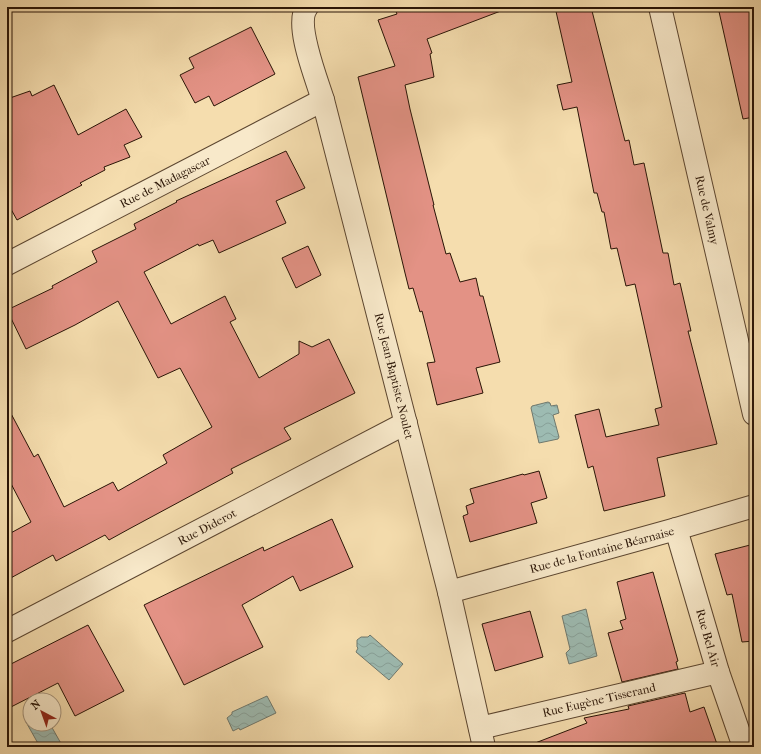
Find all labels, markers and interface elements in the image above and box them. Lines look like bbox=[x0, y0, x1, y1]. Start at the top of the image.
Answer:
street label: Rue de Madagascar bbox=[117, 153, 213, 211]
street label: Rue de Valmy bbox=[692, 174, 722, 247]
street label: Rue Jean-Baptiste Noulet bbox=[372, 311, 417, 441]
street label: Rue Diderot bbox=[175, 505, 239, 548]
street label: Rue de la Fontaine Béarnaise bbox=[528, 524, 676, 576]
street label: Rue Bel Air bbox=[693, 607, 723, 670]
street label: Rue Eugène Tisserand bbox=[541, 680, 658, 720]
north arrow bbox=[22, 692, 62, 732]
text: N bbox=[28, 697, 44, 712]

